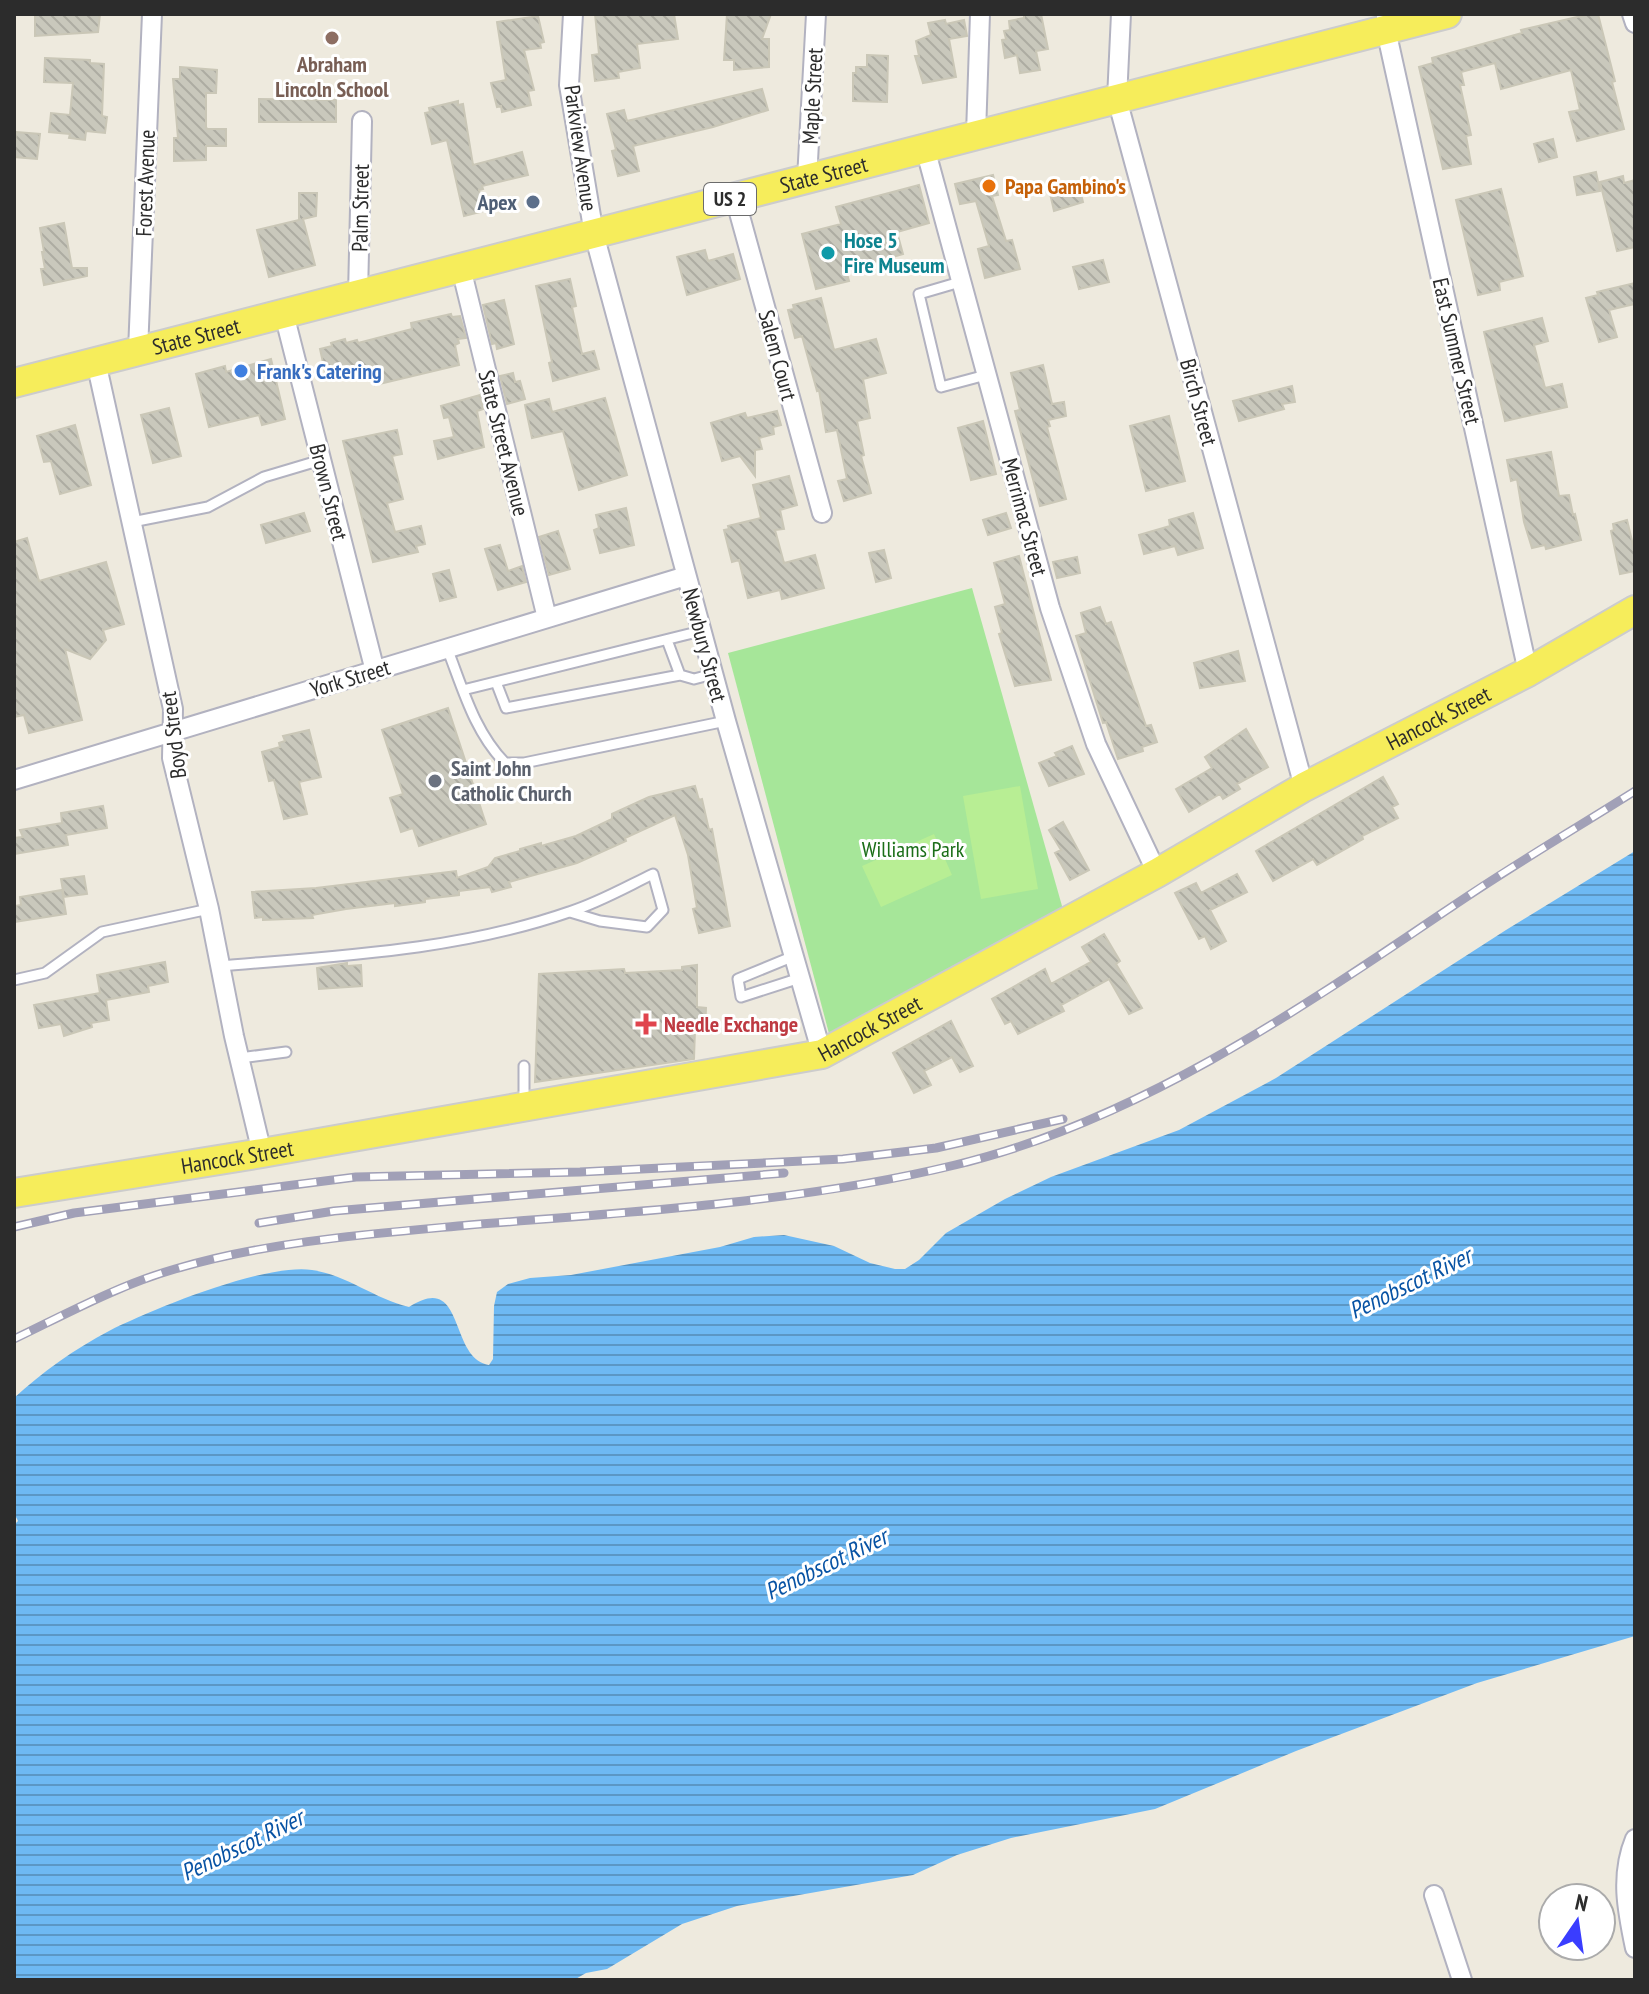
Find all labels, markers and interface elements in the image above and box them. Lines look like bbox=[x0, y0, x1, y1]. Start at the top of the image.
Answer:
marker: Abraham Lincoln School bbox=[323, 29, 341, 47]
street label: Maple Street bbox=[795, 47, 829, 145]
place label: Abraham Lincoln School bbox=[275, 50, 389, 103]
street label: Parkview Avenue bbox=[558, 83, 604, 213]
street label: Forest Avenue bbox=[129, 129, 161, 237]
street label: State Street bbox=[777, 150, 870, 199]
street label: Palm Street bbox=[345, 164, 375, 252]
place label: Papa Gambino's bbox=[1005, 172, 1126, 200]
marker: Papa Gambino's bbox=[980, 177, 998, 195]
road number: US 2 bbox=[704, 183, 756, 215]
place label: Apex bbox=[476, 188, 517, 216]
marker: Apex bbox=[524, 193, 542, 211]
place label: Hose 5 Fire Museum bbox=[844, 226, 944, 279]
marker: Hose 5 Fire Museum bbox=[819, 244, 837, 262]
street label: East Summer Street bbox=[1427, 275, 1487, 427]
street label: Salem Court bbox=[753, 307, 803, 403]
street label: State Street bbox=[149, 311, 243, 361]
street label: Birch Street bbox=[1174, 355, 1224, 449]
place label: Frank's Catering bbox=[257, 357, 382, 385]
marker: Frank's Catering bbox=[232, 362, 250, 380]
street label: State Street Avenue bbox=[472, 367, 536, 519]
street label: Brown Street bbox=[303, 441, 355, 543]
street label: Merrimac Street bbox=[996, 455, 1054, 579]
street label: Newbury Street bbox=[676, 585, 734, 705]
street label: York Street bbox=[307, 653, 393, 703]
street label: Hancock Street bbox=[1382, 680, 1495, 756]
street label: Boyd Street bbox=[154, 690, 192, 780]
place label: Saint John Catholic Church bbox=[451, 754, 572, 807]
marker: Saint John Catholic Church bbox=[426, 772, 444, 790]
park label: Williams Park bbox=[862, 835, 965, 863]
street label: Hancock Street bbox=[813, 989, 926, 1068]
place label: Needle Exchange bbox=[664, 1010, 798, 1038]
marker: Needle Exchange bbox=[635, 1013, 657, 1035]
street label: Hancock Street bbox=[179, 1134, 295, 1180]
water label: Penobscot River bbox=[1344, 1239, 1479, 1326]
water label: Penobscot River bbox=[760, 1520, 895, 1607]
water label: Penobscot River bbox=[176, 1801, 311, 1888]
north arrow bbox=[1537, 1882, 1617, 1962]
text: N bbox=[1573, 1888, 1590, 1917]

